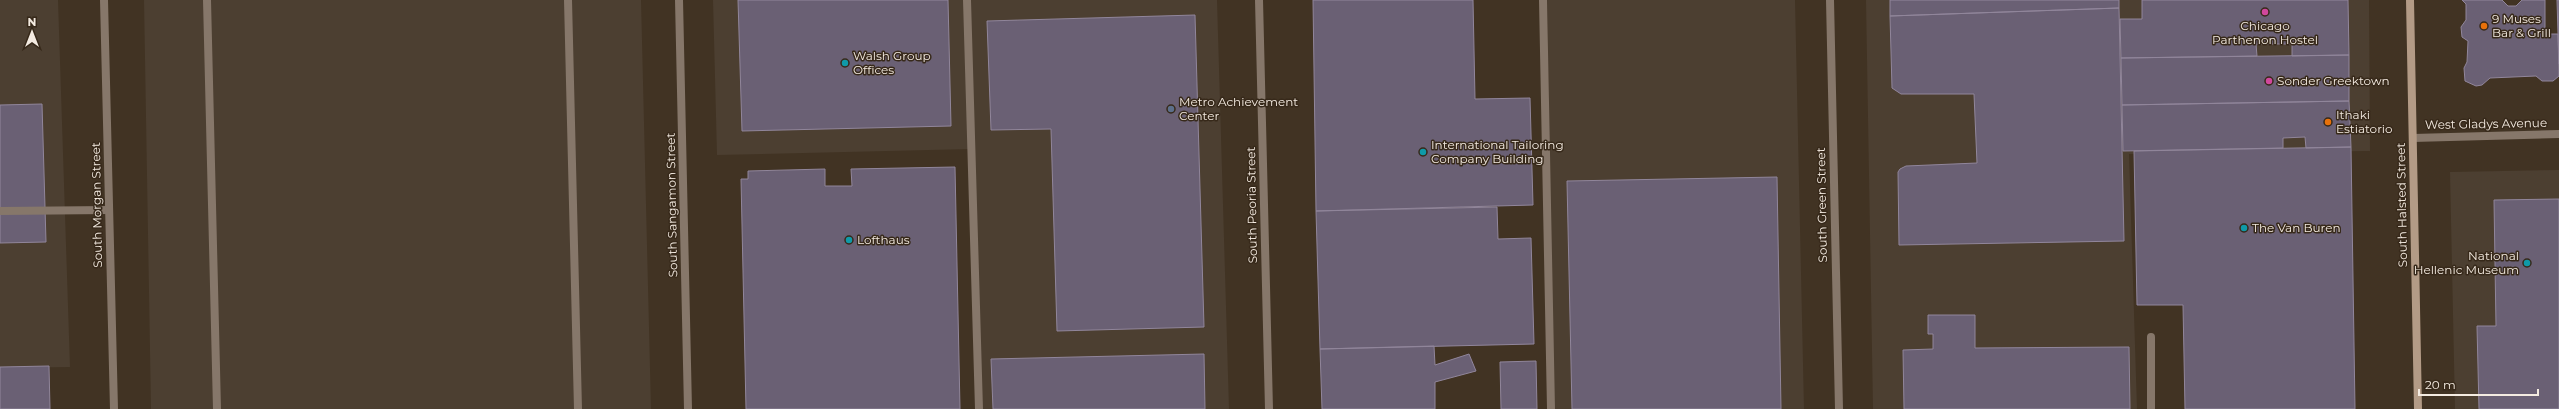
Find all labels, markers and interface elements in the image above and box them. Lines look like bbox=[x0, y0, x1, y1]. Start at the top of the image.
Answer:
marker: Chicago Parthenon Hostel bbox=[2260, 7, 2270, 17]
place label: 9 Muses Bar & Grill bbox=[2492, 11, 2551, 40]
north arrow bbox=[12, 12, 52, 52]
text: N bbox=[28, 15, 36, 29]
place label: Chicago Parthenon Hostel bbox=[2212, 18, 2318, 47]
marker: 9 Muses Bar & Grill bbox=[2479, 21, 2489, 31]
place label: Walsh Group Offices bbox=[853, 48, 931, 77]
marker: Walsh Group Offices bbox=[840, 58, 850, 68]
place label: Sonder Greektown bbox=[2277, 73, 2390, 88]
marker: Sonder Greektown bbox=[2264, 76, 2274, 86]
place label: Metro Achievement Center bbox=[1179, 94, 1298, 123]
marker: Metro Achievement Center bbox=[1166, 104, 1176, 114]
place label: Ithaki Estiatorio bbox=[2336, 107, 2393, 136]
street label: West Gladys Avenue bbox=[2425, 115, 2547, 132]
marker: Ithaki Estiatorio bbox=[2323, 117, 2333, 127]
street label: South Sangamon Street bbox=[663, 132, 680, 278]
place label: International Tailoring Company Building bbox=[1431, 137, 1564, 166]
street label: South Morgan Street bbox=[88, 142, 105, 268]
street label: South Halsted Street bbox=[2393, 143, 2410, 267]
street label: South Peoria Street bbox=[1243, 146, 1260, 264]
marker: International Tailoring Company Building bbox=[1418, 147, 1428, 157]
street label: South Green Street bbox=[1813, 147, 1830, 263]
place label: The Van Buren bbox=[2252, 220, 2341, 235]
marker: The Van Buren bbox=[2239, 223, 2249, 233]
place label: Lofthaus bbox=[857, 232, 910, 247]
marker: Lofthaus bbox=[844, 235, 854, 245]
place label: National Hellenic Museum bbox=[2414, 248, 2519, 277]
marker: National Hellenic Museum bbox=[2522, 258, 2532, 268]
scale bar bbox=[2419, 371, 2538, 397]
text: 20 m bbox=[2425, 377, 2456, 392]

